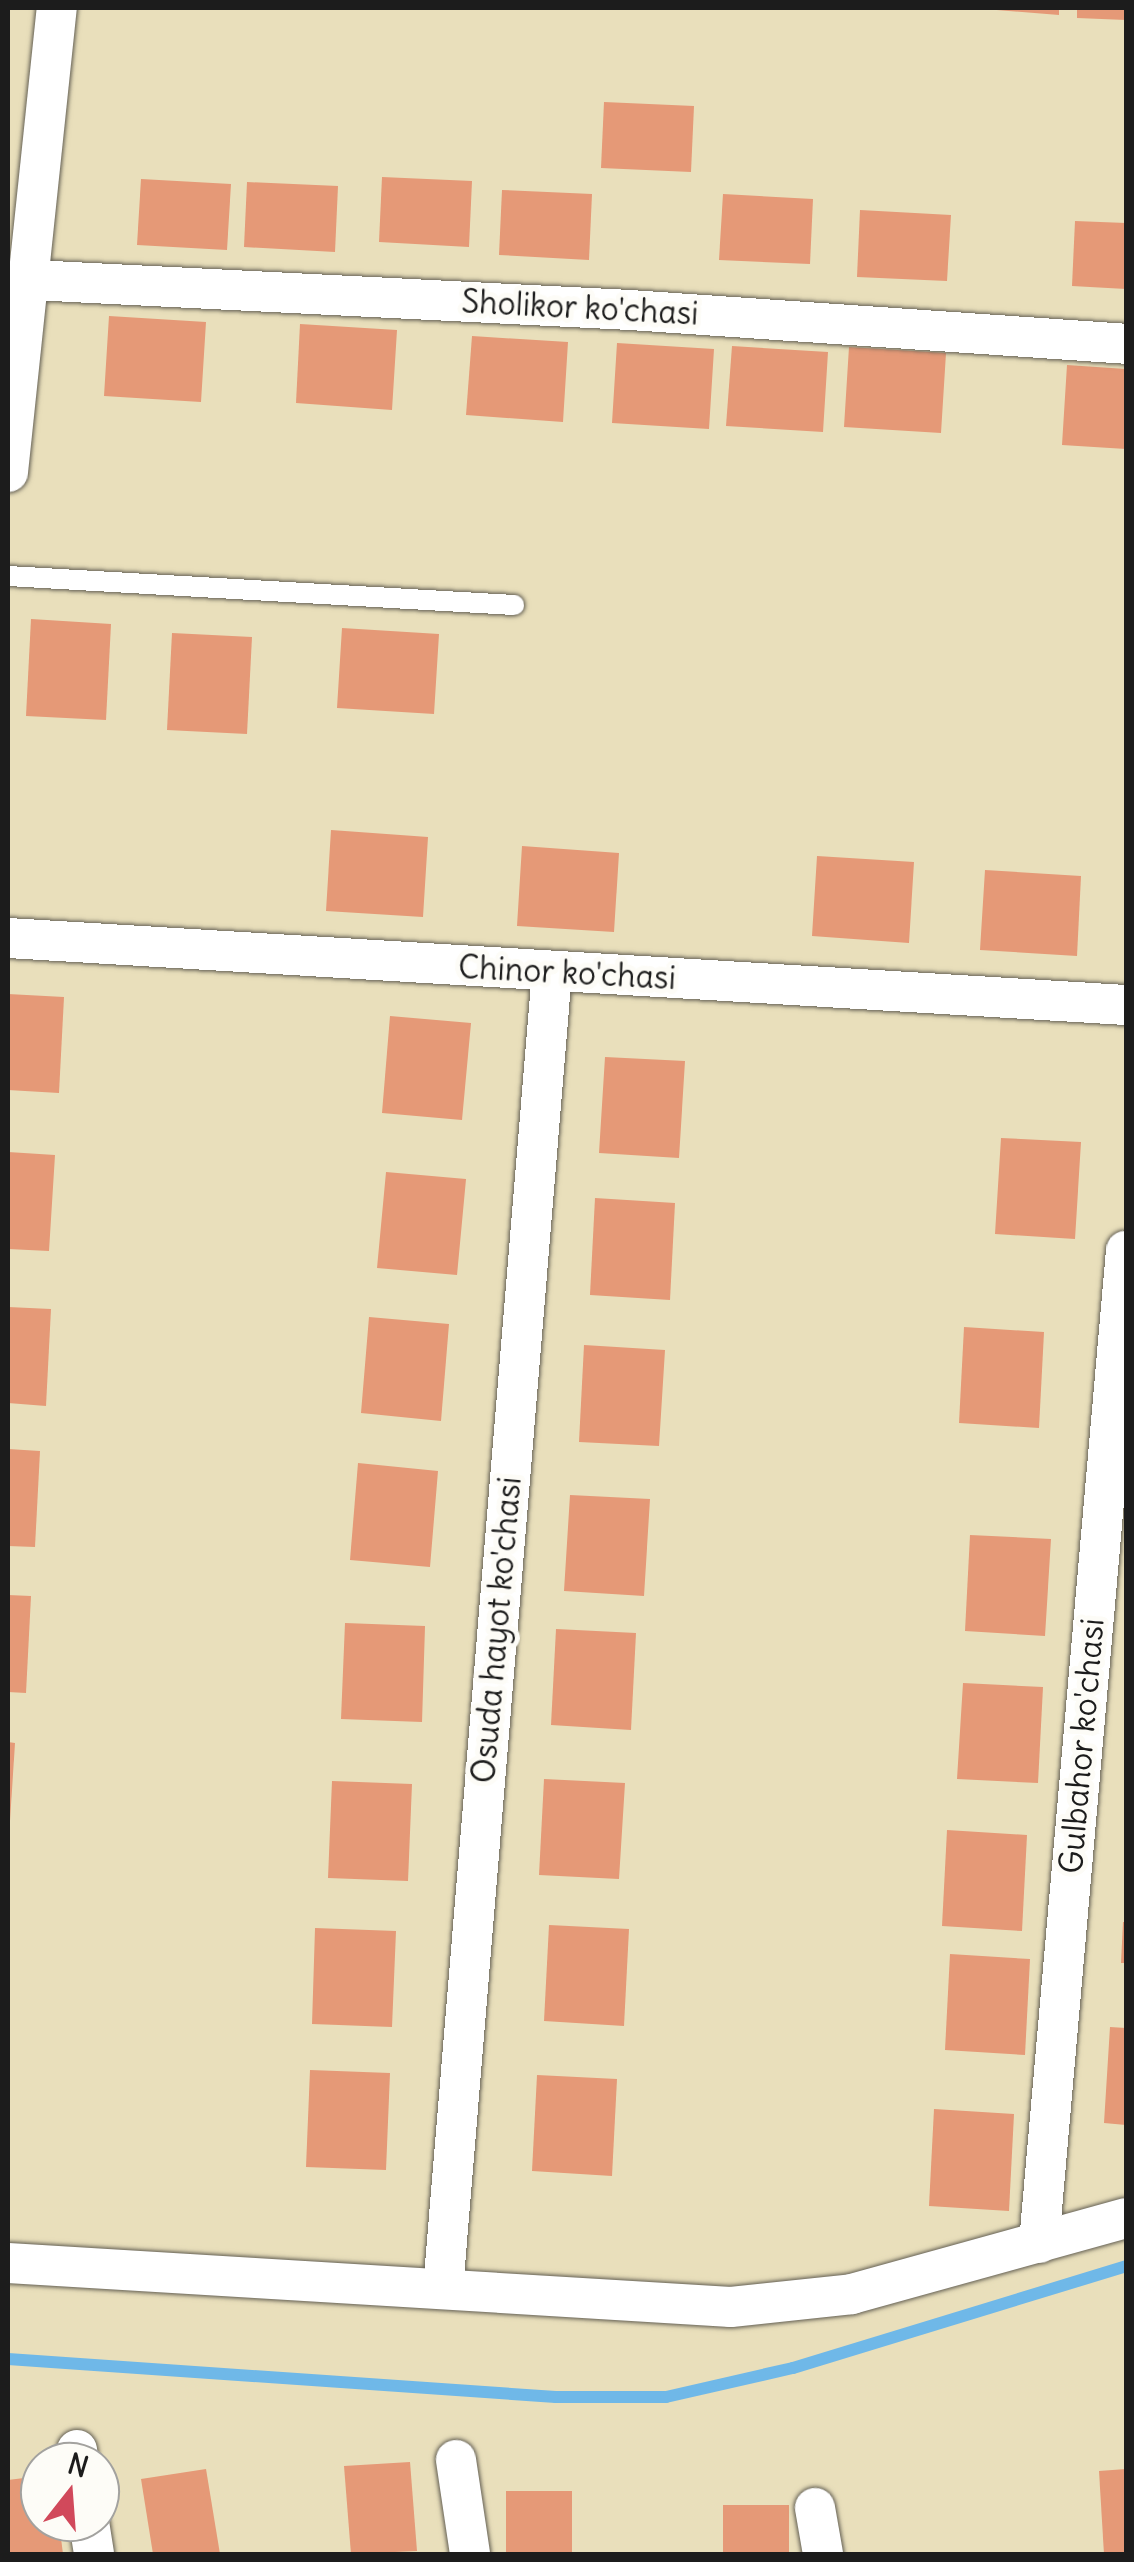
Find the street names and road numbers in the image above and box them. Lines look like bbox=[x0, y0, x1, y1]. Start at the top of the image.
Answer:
street label: Sholikor ko'chasi bbox=[461, 283, 699, 333]
street label: Chinor ko'chasi bbox=[457, 948, 677, 998]
street label: Osuda hayot ko'chasi bbox=[464, 1475, 530, 1785]
street label: Gulbahor ko'chasi bbox=[1052, 1617, 1112, 1875]

